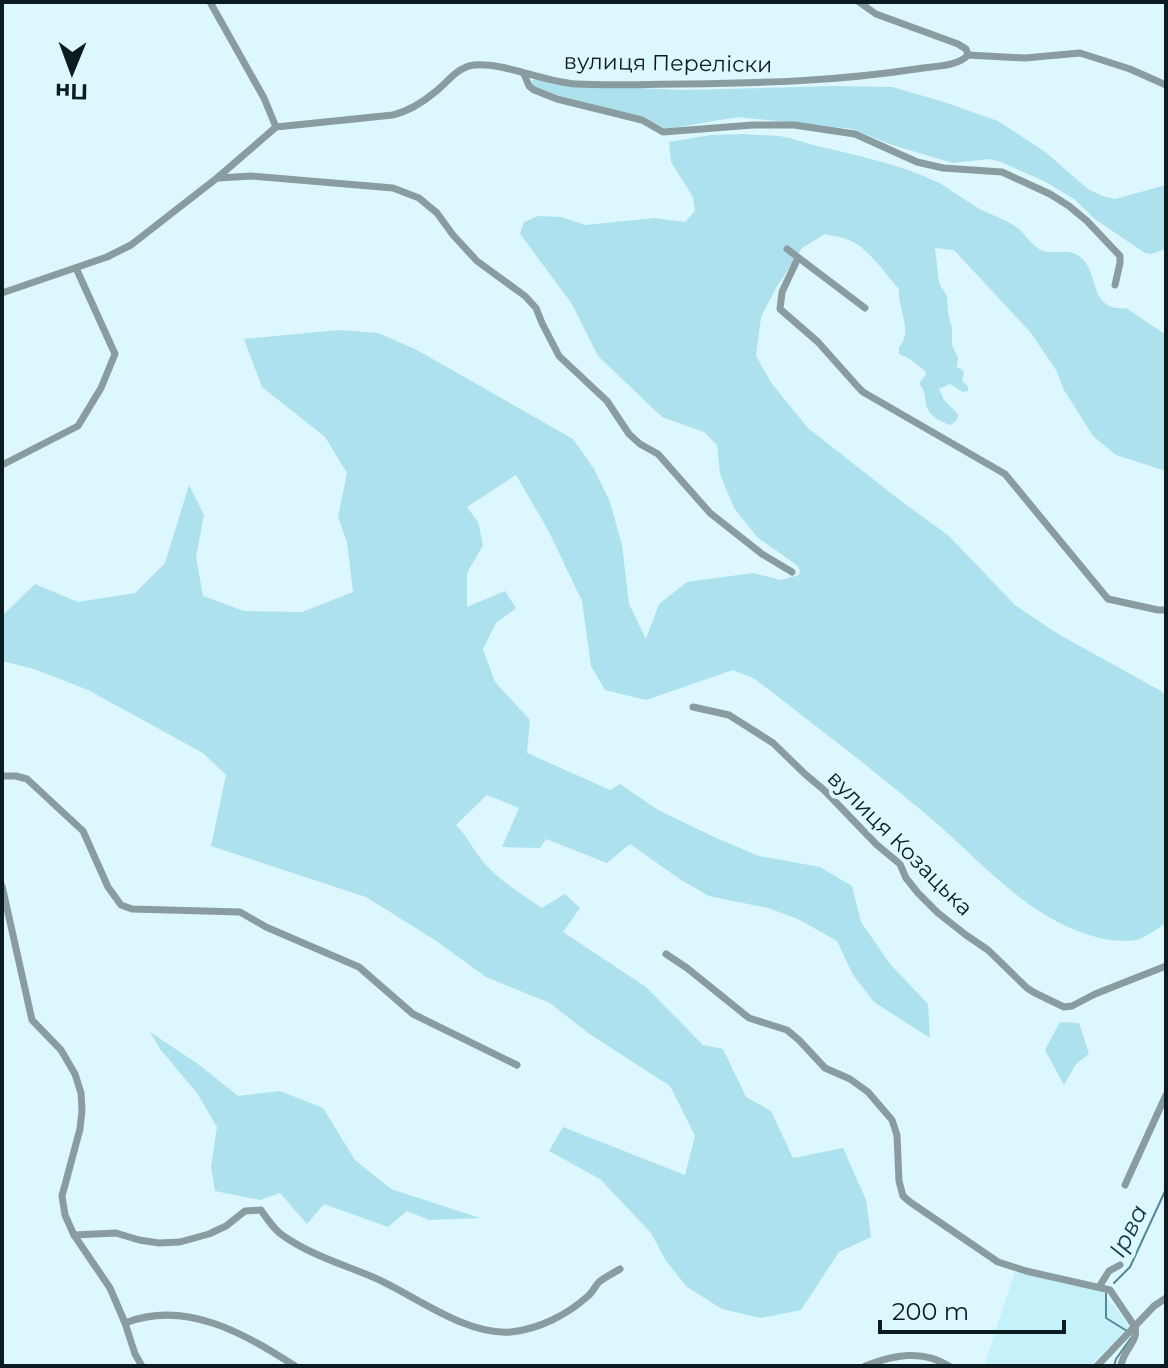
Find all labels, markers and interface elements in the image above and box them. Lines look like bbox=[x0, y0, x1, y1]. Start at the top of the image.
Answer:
north arrow bbox=[32, 32, 112, 112]
street label: вулиця Переліски bbox=[563, 48, 773, 78]
text: Пн bbox=[55, 78, 88, 105]
street label: вулиця Козацька bbox=[822, 765, 978, 921]
water label: Ірва bbox=[1103, 1200, 1153, 1262]
scale bar bbox=[880, 1284, 1064, 1334]
text: 200 m bbox=[892, 1297, 969, 1326]

